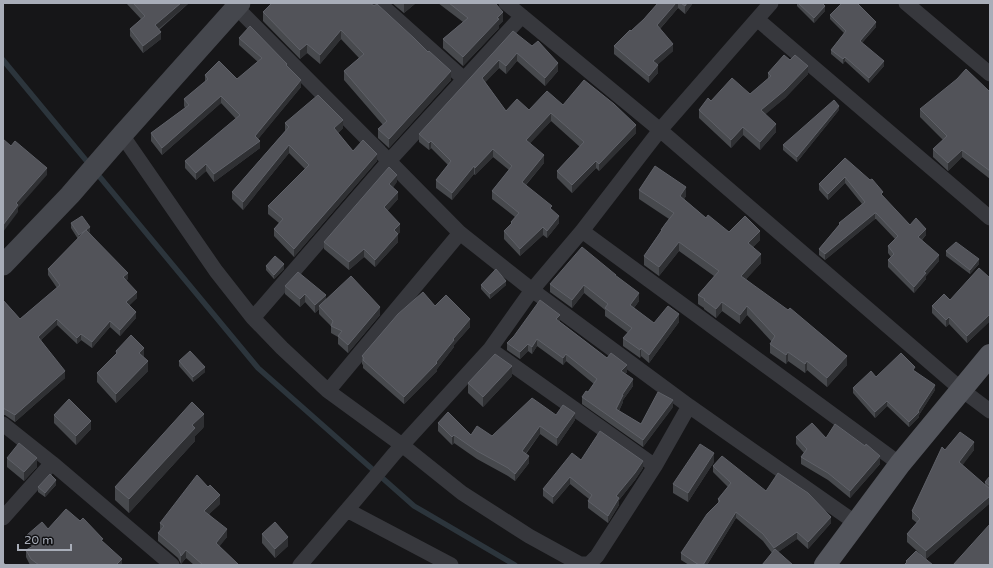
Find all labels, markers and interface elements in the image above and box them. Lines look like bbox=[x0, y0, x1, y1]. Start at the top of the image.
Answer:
scale bar bbox=[18, 526, 71, 552]
text: 20 m bbox=[24, 533, 53, 547]

